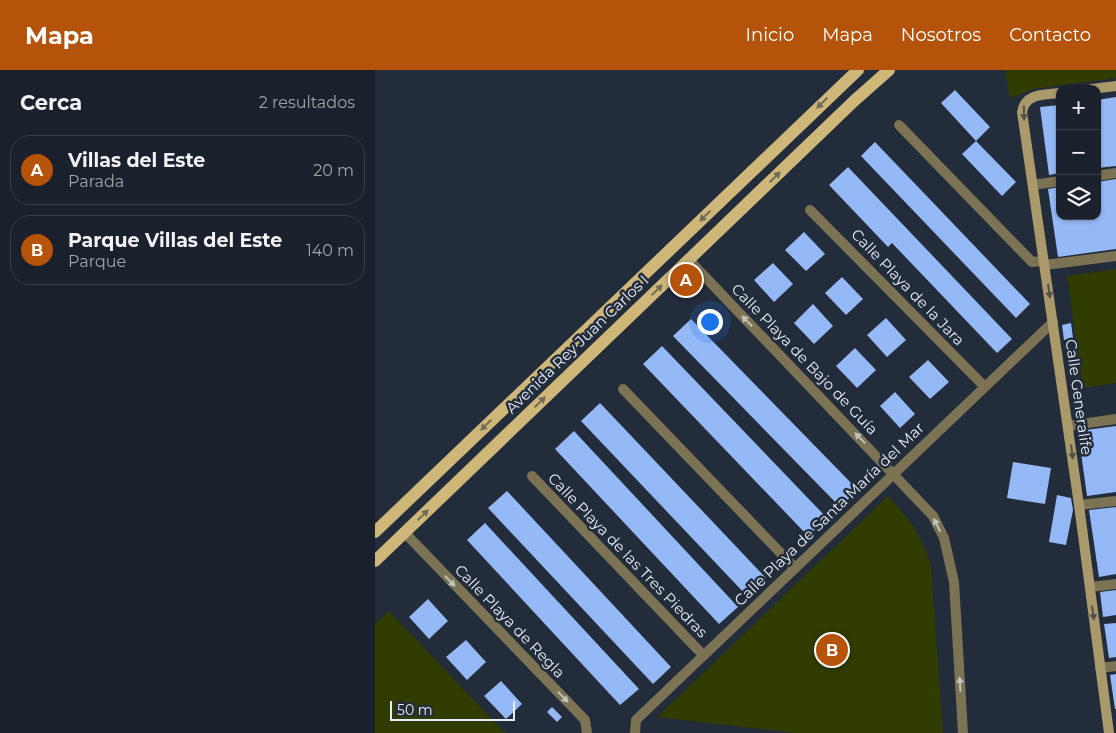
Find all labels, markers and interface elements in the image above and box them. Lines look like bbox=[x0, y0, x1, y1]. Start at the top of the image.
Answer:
text: Mapa bbox=[25, 21, 94, 50]
text: Inicio bbox=[746, 24, 794, 46]
text: Mapa bbox=[822, 24, 873, 46]
text: Nosotros bbox=[901, 24, 981, 46]
text: Contacto bbox=[1009, 24, 1091, 46]
map controls bbox=[1056, 85, 1101, 220]
button: + bbox=[1056, 85, 1101, 130]
text: Cerca bbox=[20, 90, 82, 115]
text: 2 resultados bbox=[259, 93, 355, 112]
one-way arrow bbox=[816, 97, 828, 109]
one-way arrow bbox=[1020, 106, 1028, 122]
button: − bbox=[1056, 130, 1101, 175]
text: Villas del Este bbox=[68, 149, 205, 172]
text: A bbox=[31, 161, 43, 180]
text: 20 m bbox=[313, 161, 354, 180]
one-way arrow bbox=[768, 171, 780, 183]
text: Parada bbox=[68, 172, 124, 191]
button: layers bbox=[1056, 175, 1101, 220]
one-way arrow bbox=[699, 210, 711, 222]
street label: Calle Playa de la Jara bbox=[847, 225, 969, 349]
text: Parque Villas del Este bbox=[68, 229, 282, 252]
text: B bbox=[31, 241, 43, 260]
text: 140 m bbox=[306, 241, 354, 260]
text: Parque bbox=[68, 252, 126, 271]
pin: A bbox=[670, 261, 702, 299]
street label: Avenida Rey Juan Carlos I bbox=[502, 271, 652, 417]
street label: Calle Playa de Bajo de Guía bbox=[728, 279, 882, 439]
one-way arrow bbox=[651, 284, 663, 296]
one-way arrow bbox=[1045, 284, 1053, 300]
your location bbox=[697, 309, 723, 335]
one-way arrow bbox=[741, 315, 753, 327]
street label: Calle Generalife bbox=[1061, 338, 1097, 456]
one-way arrow bbox=[534, 396, 546, 408]
street label: Calle Playa de Santa María del Mar bbox=[730, 418, 928, 610]
one-way arrow bbox=[481, 419, 493, 431]
one-way arrow bbox=[854, 433, 866, 445]
one-way arrow bbox=[1068, 444, 1076, 460]
street label: Calle Playa de las Tres Piedras bbox=[544, 469, 712, 641]
one-way arrow bbox=[417, 509, 429, 521]
one-way arrow bbox=[933, 518, 941, 532]
street label: Calle Playa de Regla bbox=[451, 560, 569, 682]
one-way arrow bbox=[444, 574, 456, 586]
one-way arrow bbox=[1089, 606, 1097, 622]
pin: B bbox=[816, 631, 848, 669]
one-way arrow bbox=[956, 676, 964, 692]
one-way arrow bbox=[557, 691, 569, 703]
scale bar bbox=[390, 698, 515, 721]
text: 50 m bbox=[397, 701, 433, 719]

